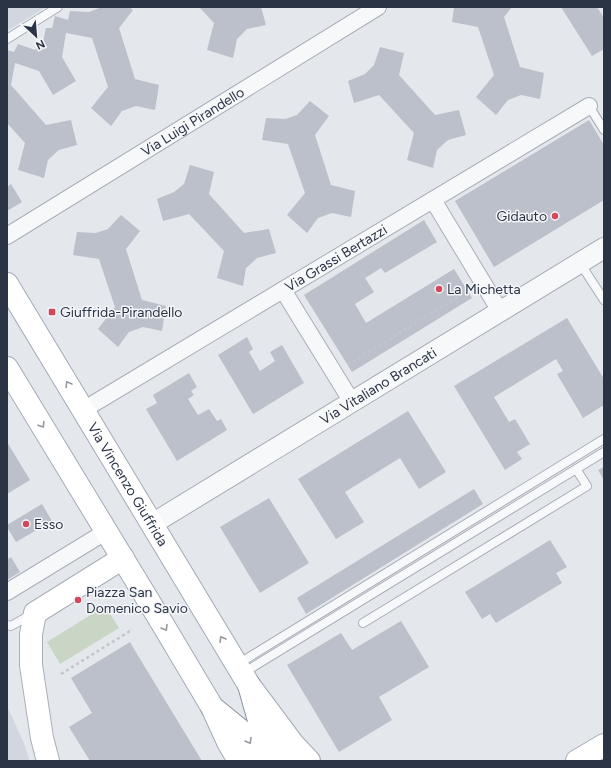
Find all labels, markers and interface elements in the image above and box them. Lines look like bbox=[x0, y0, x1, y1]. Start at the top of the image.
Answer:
north arrow bbox=[16, 16, 56, 56]
text: N bbox=[33, 37, 47, 52]
street label: Via Luigi Pirandello bbox=[138, 84, 247, 160]
place label: Gidauto bbox=[497, 208, 547, 225]
marker: Gidauto bbox=[550, 211, 560, 221]
street label: Via Grassi Bertazzi bbox=[282, 221, 390, 296]
place label: La Michetta bbox=[447, 281, 521, 298]
marker: La Michetta bbox=[434, 284, 444, 294]
place label: Giuffrida-Pirandello bbox=[60, 304, 182, 321]
marker: Giuffrida-Pirandello bbox=[47, 307, 57, 317]
street label: Via Vitaliano Brancati bbox=[317, 344, 440, 428]
one-way arrow bbox=[65, 381, 72, 388]
street label: Via Vincenzo Giuffrida bbox=[84, 420, 171, 549]
one-way arrow bbox=[37, 421, 45, 428]
place label: Esso bbox=[34, 516, 63, 533]
marker: Esso bbox=[21, 519, 31, 529]
place label: Piazza San Domenico Savio bbox=[86, 584, 188, 617]
marker: Piazza San Domenico Savio bbox=[73, 595, 83, 605]
one-way arrow bbox=[161, 624, 168, 631]
one-way arrow bbox=[219, 636, 226, 643]
one-way arrow bbox=[245, 737, 252, 744]

